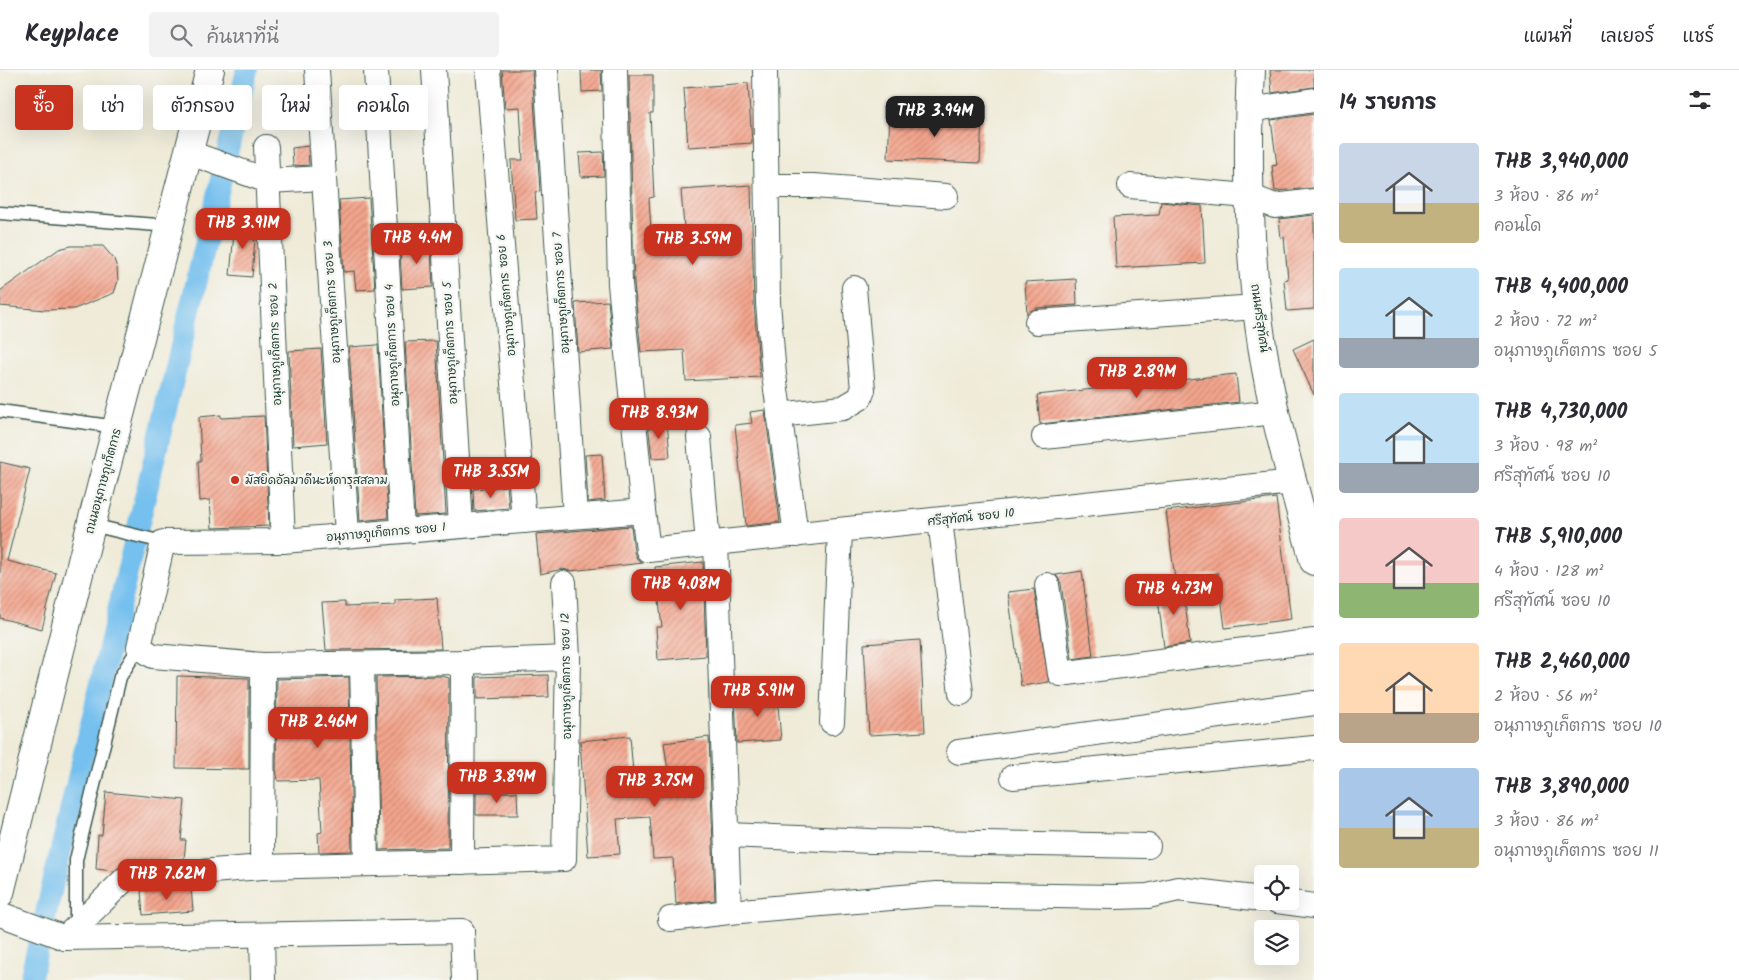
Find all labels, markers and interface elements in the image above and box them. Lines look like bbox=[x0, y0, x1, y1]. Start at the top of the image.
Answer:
search box bbox=[149, 12, 499, 57]
text: Keyplace bbox=[25, 15, 119, 54]
icon: search bbox=[167, 21, 195, 49]
text: ค้นหาที่นี่ bbox=[207, 23, 279, 53]
text: แผนที่ bbox=[1524, 23, 1572, 52]
text: เลเยอร์ bbox=[1600, 23, 1654, 52]
text: แชร์ bbox=[1682, 23, 1714, 52]
chip: ซื้อ bbox=[15, 85, 73, 130]
chip: เช่า bbox=[83, 85, 143, 130]
chip: ตัวกรอง bbox=[153, 85, 252, 130]
chip: ใหม่ bbox=[262, 85, 329, 130]
chip: คอนโด bbox=[339, 85, 428, 130]
icon: filters bbox=[1686, 86, 1714, 114]
text: 14 รายการ bbox=[1339, 87, 1437, 120]
pin: THB 3.94M bbox=[878, 96, 992, 138]
text: THB 3.94M bbox=[897, 99, 973, 124]
text: THB 3,940,000 bbox=[1494, 146, 1628, 179]
icon: home bbox=[1379, 163, 1439, 223]
text: 3 ห้อง · 86 m² bbox=[1494, 184, 1598, 209]
pin: THB 3.91M bbox=[186, 208, 300, 250]
text: THB 3.91M bbox=[207, 211, 279, 236]
text: คอนโด bbox=[1494, 214, 1541, 239]
pin: THB 4.4M bbox=[365, 222, 469, 265]
pin: THB 3.59M bbox=[636, 224, 750, 266]
text: THB 4.4M bbox=[383, 226, 451, 251]
text: THB 3.59M bbox=[655, 227, 731, 252]
street label: อนุภาษภูเก็ตการ ซอย 7 bbox=[548, 231, 575, 354]
street label: อนุภาษภูเก็ตการ ซอย 6 bbox=[492, 233, 521, 357]
street label: อนุภาษภูเก็ตการ ซอย 3 bbox=[319, 240, 346, 364]
text: THB 4,400,000 bbox=[1494, 271, 1628, 304]
street label: อนุภาษภูเก็ตการ ซอย 5 bbox=[438, 280, 463, 405]
street label: อนุภาษภูเก็ตการ ซอย 2 bbox=[264, 282, 287, 406]
street label: อนุภาษภูเก็ตการ ซอย 4 bbox=[380, 283, 405, 407]
street label: ถนนศรีสุทัศน์ bbox=[1245, 283, 1274, 354]
icon: home bbox=[1379, 288, 1439, 348]
text: 2 ห้อง · 72 m² bbox=[1494, 309, 1597, 334]
text: อนุภาษภูเก็ตการ ซอย 5 bbox=[1494, 339, 1657, 364]
pin: THB 2.89M bbox=[1080, 356, 1194, 399]
text: THB 2.89M bbox=[1098, 360, 1176, 385]
text: THB 4,730,000 bbox=[1494, 396, 1627, 429]
pin: THB 8.93M bbox=[602, 398, 716, 440]
text: THB 8.93M bbox=[620, 401, 698, 426]
icon: home bbox=[1379, 413, 1439, 473]
street label: ถนนอนุภาษภูเก็ตการ bbox=[80, 426, 127, 536]
text: 3 ห้อง · 98 m² bbox=[1494, 434, 1597, 459]
pin: THB 3.55M bbox=[434, 456, 548, 499]
text: THB 3.55M bbox=[453, 460, 529, 485]
text: ศรีสุทัศน์ ซอย 10 bbox=[1494, 464, 1610, 489]
place label: มัสยิดอัลมาดีนะห์ดารุสสลาม bbox=[245, 471, 388, 490]
marker: มัสยิดอัลมาดีนะห์ดารุสสลาม bbox=[229, 474, 241, 486]
street label: ศรีสุทัศน์ ซอย 10 bbox=[927, 503, 1015, 532]
street label: อนุภาษภูเก็ตการ ซอย 1 bbox=[326, 518, 447, 547]
text: THB 5,910,000 bbox=[1494, 521, 1622, 554]
icon: home bbox=[1379, 538, 1439, 598]
text: 4 ห้อง · 128 m² bbox=[1494, 559, 1603, 584]
pin: THB 4.08M bbox=[624, 568, 738, 611]
text: THB 4.08M bbox=[642, 572, 720, 597]
pin: THB 4.73M bbox=[1117, 574, 1231, 616]
text: THB 4.73M bbox=[1136, 577, 1212, 602]
text: ศรีสุทัศน์ ซอย 10 bbox=[1494, 589, 1610, 614]
street label: อนุภาษภูเก็ตการ ซอย 12 bbox=[556, 612, 577, 740]
text: THB 2,460,000 bbox=[1494, 646, 1629, 679]
icon: home bbox=[1379, 663, 1439, 723]
pin: THB 5.91M bbox=[701, 676, 815, 718]
text: THB 5.91M bbox=[722, 679, 794, 704]
text: 2 ห้อง · 56 m² bbox=[1494, 684, 1598, 709]
pin: THB 2.46M bbox=[261, 706, 375, 749]
text: THB 2.46M bbox=[279, 710, 357, 735]
text: อนุภาษภูเก็ตการ ซอย 10 bbox=[1494, 714, 1662, 739]
pin: THB 3.89M bbox=[440, 762, 554, 804]
text: THB 3.89M bbox=[458, 765, 536, 790]
pin: THB 3.75M bbox=[598, 766, 712, 808]
text: THB 3.75M bbox=[617, 769, 693, 794]
text: THB 3,890,000 bbox=[1494, 771, 1629, 804]
icon: home bbox=[1379, 788, 1439, 848]
text: 3 ห้อง · 86 m² bbox=[1494, 809, 1598, 834]
text: อนุภาษภูเก็ตการ ซอย 11 bbox=[1494, 839, 1659, 864]
pin: THB 7.62M bbox=[110, 858, 224, 901]
text: THB 7.62M bbox=[129, 862, 205, 887]
map controls bbox=[1254, 865, 1299, 965]
button: locate bbox=[1254, 865, 1299, 910]
button: layers bbox=[1254, 920, 1299, 965]

